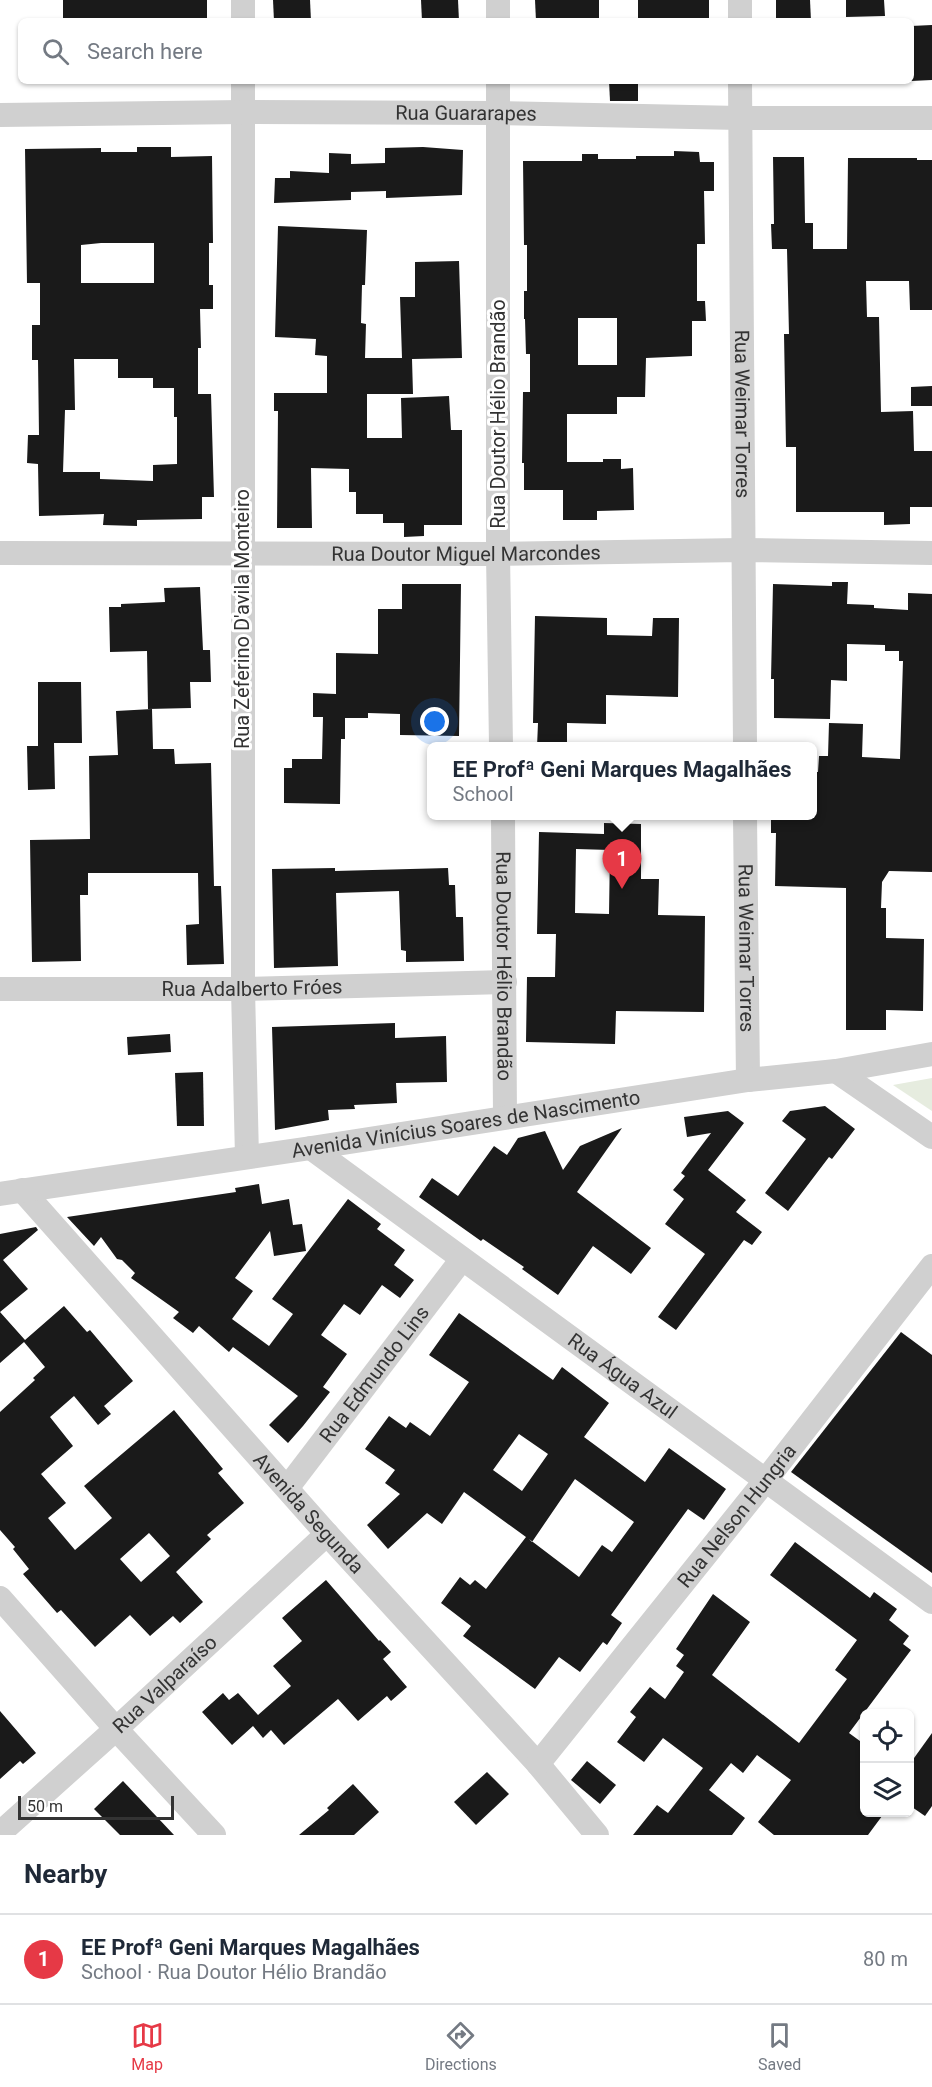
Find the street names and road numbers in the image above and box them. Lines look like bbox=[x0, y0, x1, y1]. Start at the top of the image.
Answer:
street label: Rua Guararapes bbox=[395, 101, 537, 126]
street label: Rua Doutor Hélio Brandão bbox=[486, 299, 510, 529]
street label: Rua Weimar Torres bbox=[730, 330, 755, 498]
street label: Rua Zeferino D'avila Monteiro bbox=[230, 489, 254, 749]
street label: Rua Doutor Miguel Marcondes bbox=[331, 540, 601, 566]
street label: Rua Doutor Hélio Brandão bbox=[491, 851, 517, 1081]
street label: Rua Weimar Torres bbox=[734, 864, 759, 1032]
street label: Rua Adalberto Fróes bbox=[162, 974, 343, 1001]
street label: Avenida Vinícius Soares de Nascimento bbox=[290, 1085, 642, 1163]
street label: Rua Edmundo Lins bbox=[314, 1301, 434, 1447]
street label: Rua Água Azul bbox=[563, 1328, 682, 1424]
street label: Rua Nelson Hungria bbox=[672, 1439, 801, 1592]
street label: Avenida Segunda bbox=[249, 1448, 369, 1578]
street label: Rua Valparaíso bbox=[108, 1630, 222, 1738]

